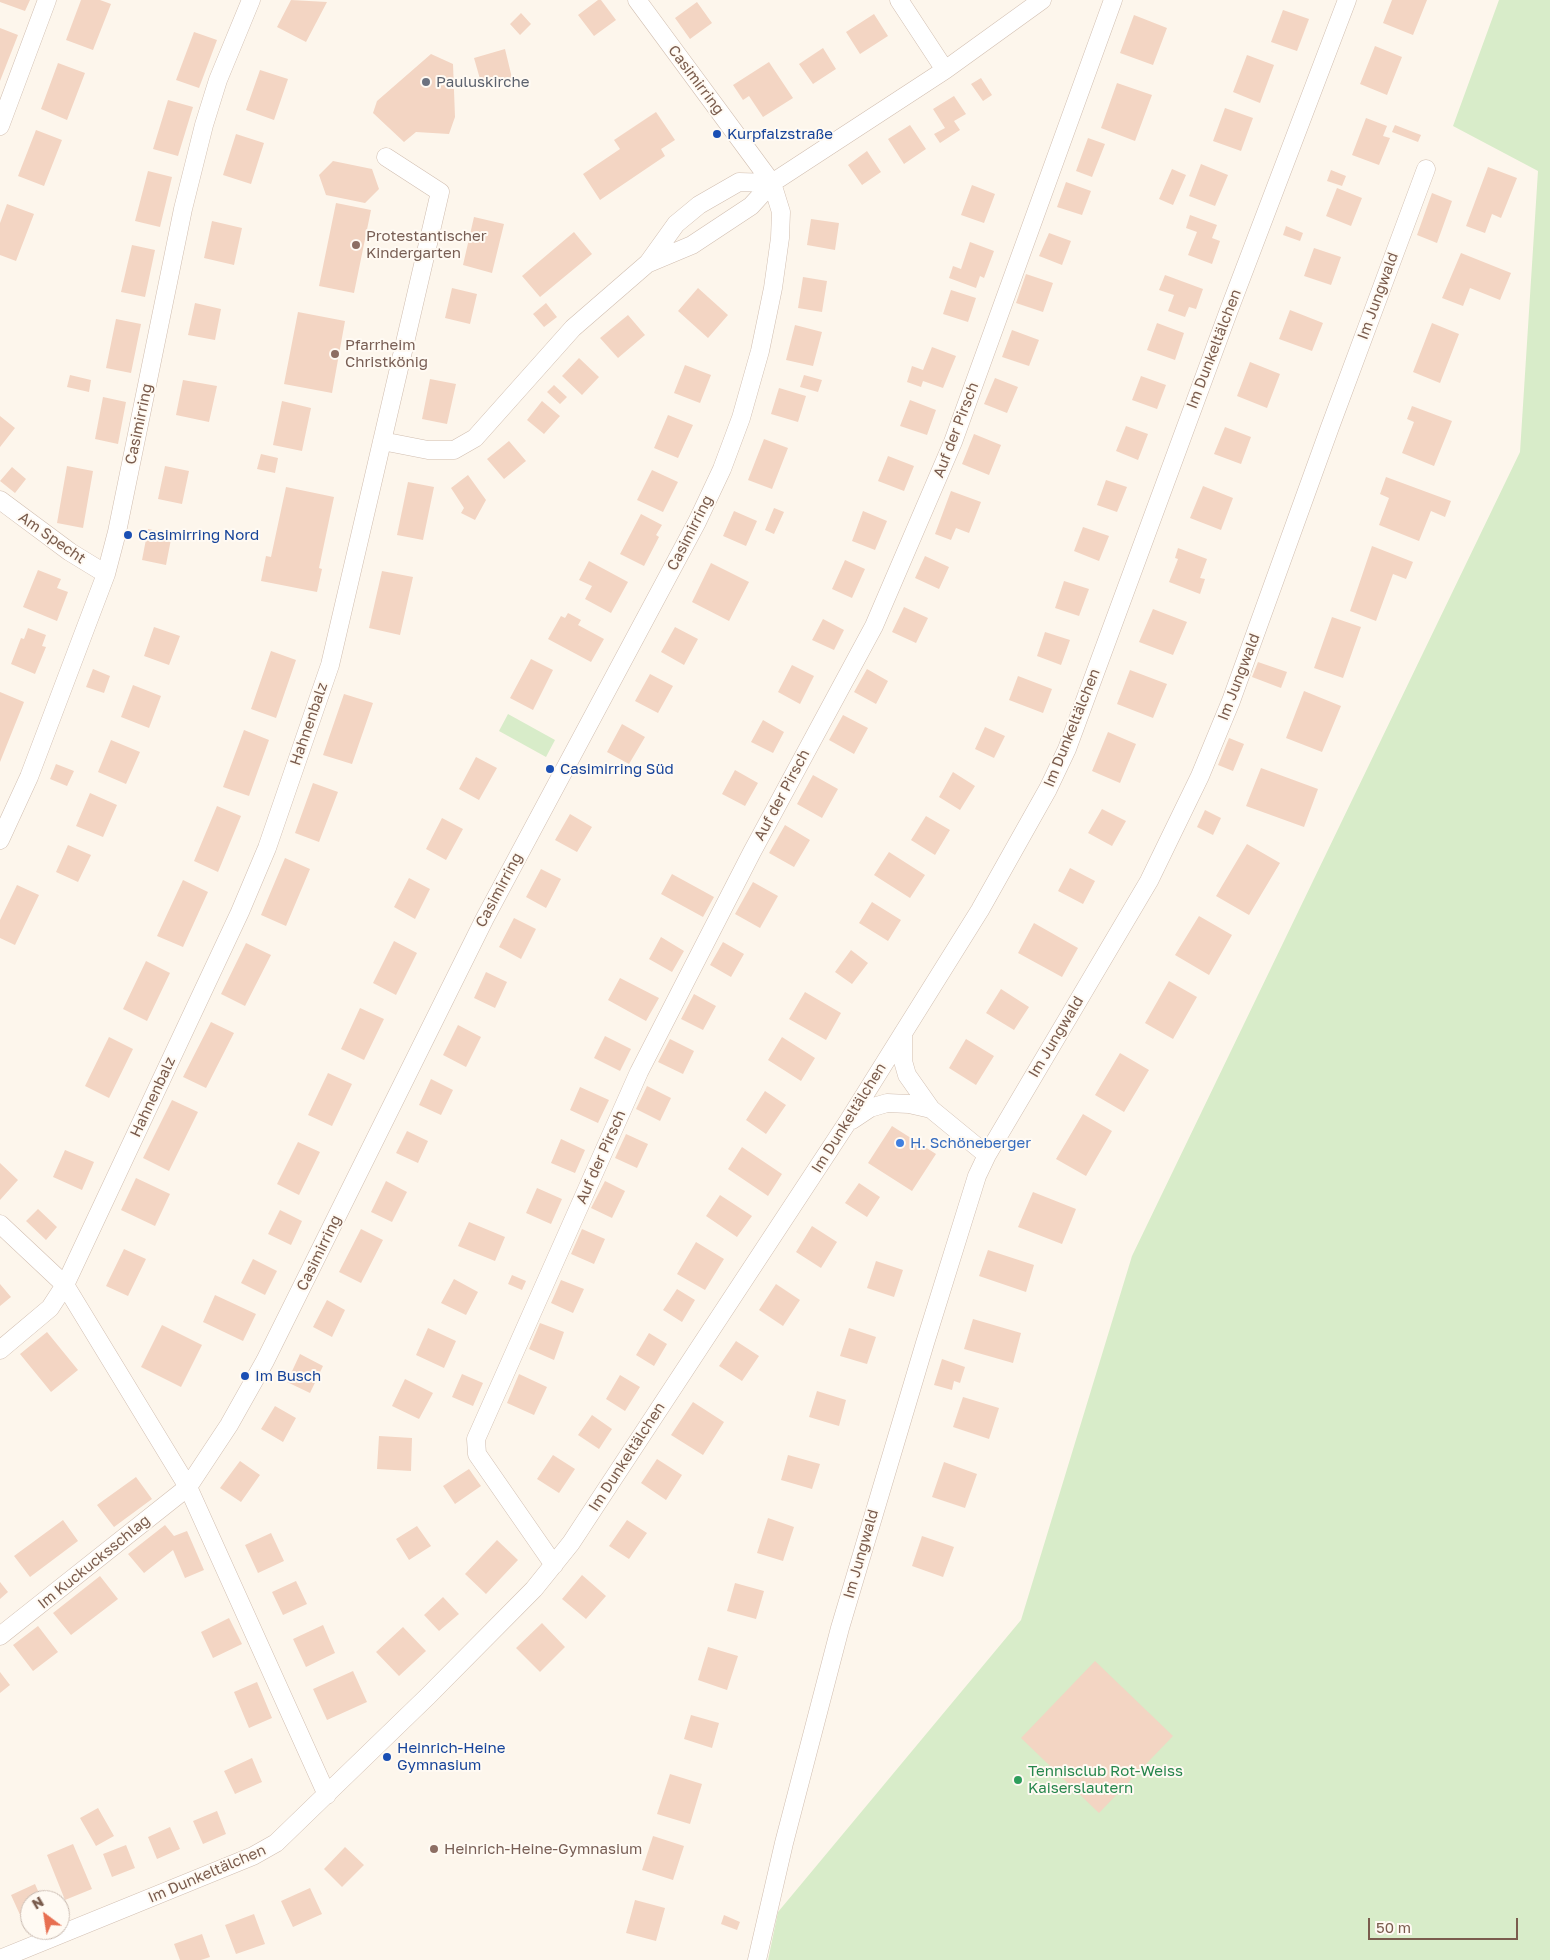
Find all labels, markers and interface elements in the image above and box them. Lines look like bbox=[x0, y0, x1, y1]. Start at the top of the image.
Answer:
street label: Casimirring bbox=[664, 42, 728, 118]
place label: Pauluskirche bbox=[436, 73, 529, 91]
marker: Pauluskirche bbox=[420, 76, 432, 88]
place label: Kurpfalzstraße bbox=[727, 125, 833, 143]
marker: Kurpfalzstraße bbox=[711, 128, 723, 140]
place label: Protestantischer Kindergarten bbox=[366, 227, 487, 262]
marker: Protestantischer Kindergarten bbox=[350, 239, 362, 251]
street label: Im Jungwald bbox=[1354, 250, 1402, 342]
street label: Im Dunkeltälchen bbox=[1183, 287, 1245, 411]
place label: Pfarrheim Christkönig bbox=[345, 336, 428, 371]
marker: Pfarrheim Christkönig bbox=[329, 348, 341, 360]
street label: Auf der Pirsch bbox=[930, 380, 982, 480]
street label: Casimirring bbox=[122, 382, 156, 466]
street label: Casimirring bbox=[663, 492, 717, 574]
street label: Am Specht bbox=[15, 508, 89, 568]
place label: Casimirring Nord bbox=[138, 526, 259, 544]
marker: Casimirring Nord bbox=[122, 529, 134, 541]
street label: Im Jungwald bbox=[1214, 631, 1264, 723]
street label: Im Dunkeltälchen bbox=[1040, 666, 1104, 790]
street label: Hahnenbalz bbox=[286, 680, 332, 768]
street label: Auf der Pirsch bbox=[750, 746, 814, 844]
place label: Casimirring Süd bbox=[560, 760, 674, 778]
marker: Casimirring Süd bbox=[544, 763, 556, 775]
street label: Casimirring bbox=[472, 850, 526, 930]
street label: Im Jungwald bbox=[1025, 993, 1087, 1081]
street label: Hahnenbalz bbox=[127, 1054, 179, 1140]
street label: Im Dunkeltälchen bbox=[808, 1060, 890, 1176]
street label: Auf der Pirsch bbox=[572, 1107, 630, 1207]
place label: H. Schöneberger bbox=[910, 1134, 1031, 1152]
marker: H. Schöneberger bbox=[894, 1137, 906, 1149]
street label: Casimirring bbox=[293, 1212, 345, 1294]
place label: Im Busch bbox=[255, 1367, 321, 1385]
marker: Im Busch bbox=[239, 1370, 251, 1382]
street label: Im Dunkeltälchen bbox=[585, 1399, 669, 1515]
street label: Im Jungwald bbox=[840, 1507, 882, 1601]
street label: Im Kuckucksschlag bbox=[34, 1511, 154, 1613]
place label: Heinrich-Heine Gymnasium bbox=[397, 1739, 505, 1774]
marker: Heinrich-Heine Gymnasium bbox=[381, 1751, 393, 1763]
place label: Tennisclub Rot-Weiss Kaiserslautern bbox=[1028, 1762, 1183, 1797]
marker: Tennisclub Rot-Weiss Kaiserslautern bbox=[1012, 1774, 1024, 1786]
place label: Heinrich-Heine-Gymnasium bbox=[444, 1840, 642, 1858]
street label: Im Dunkeltälchen bbox=[145, 1841, 269, 1907]
marker: Heinrich-Heine-Gymnasium bbox=[428, 1843, 440, 1855]
north arrow bbox=[20, 1890, 70, 1940]
text: N bbox=[29, 1893, 46, 1913]
scale bar bbox=[1370, 1908, 1520, 1940]
text: 50 m bbox=[1376, 1918, 1411, 1936]

